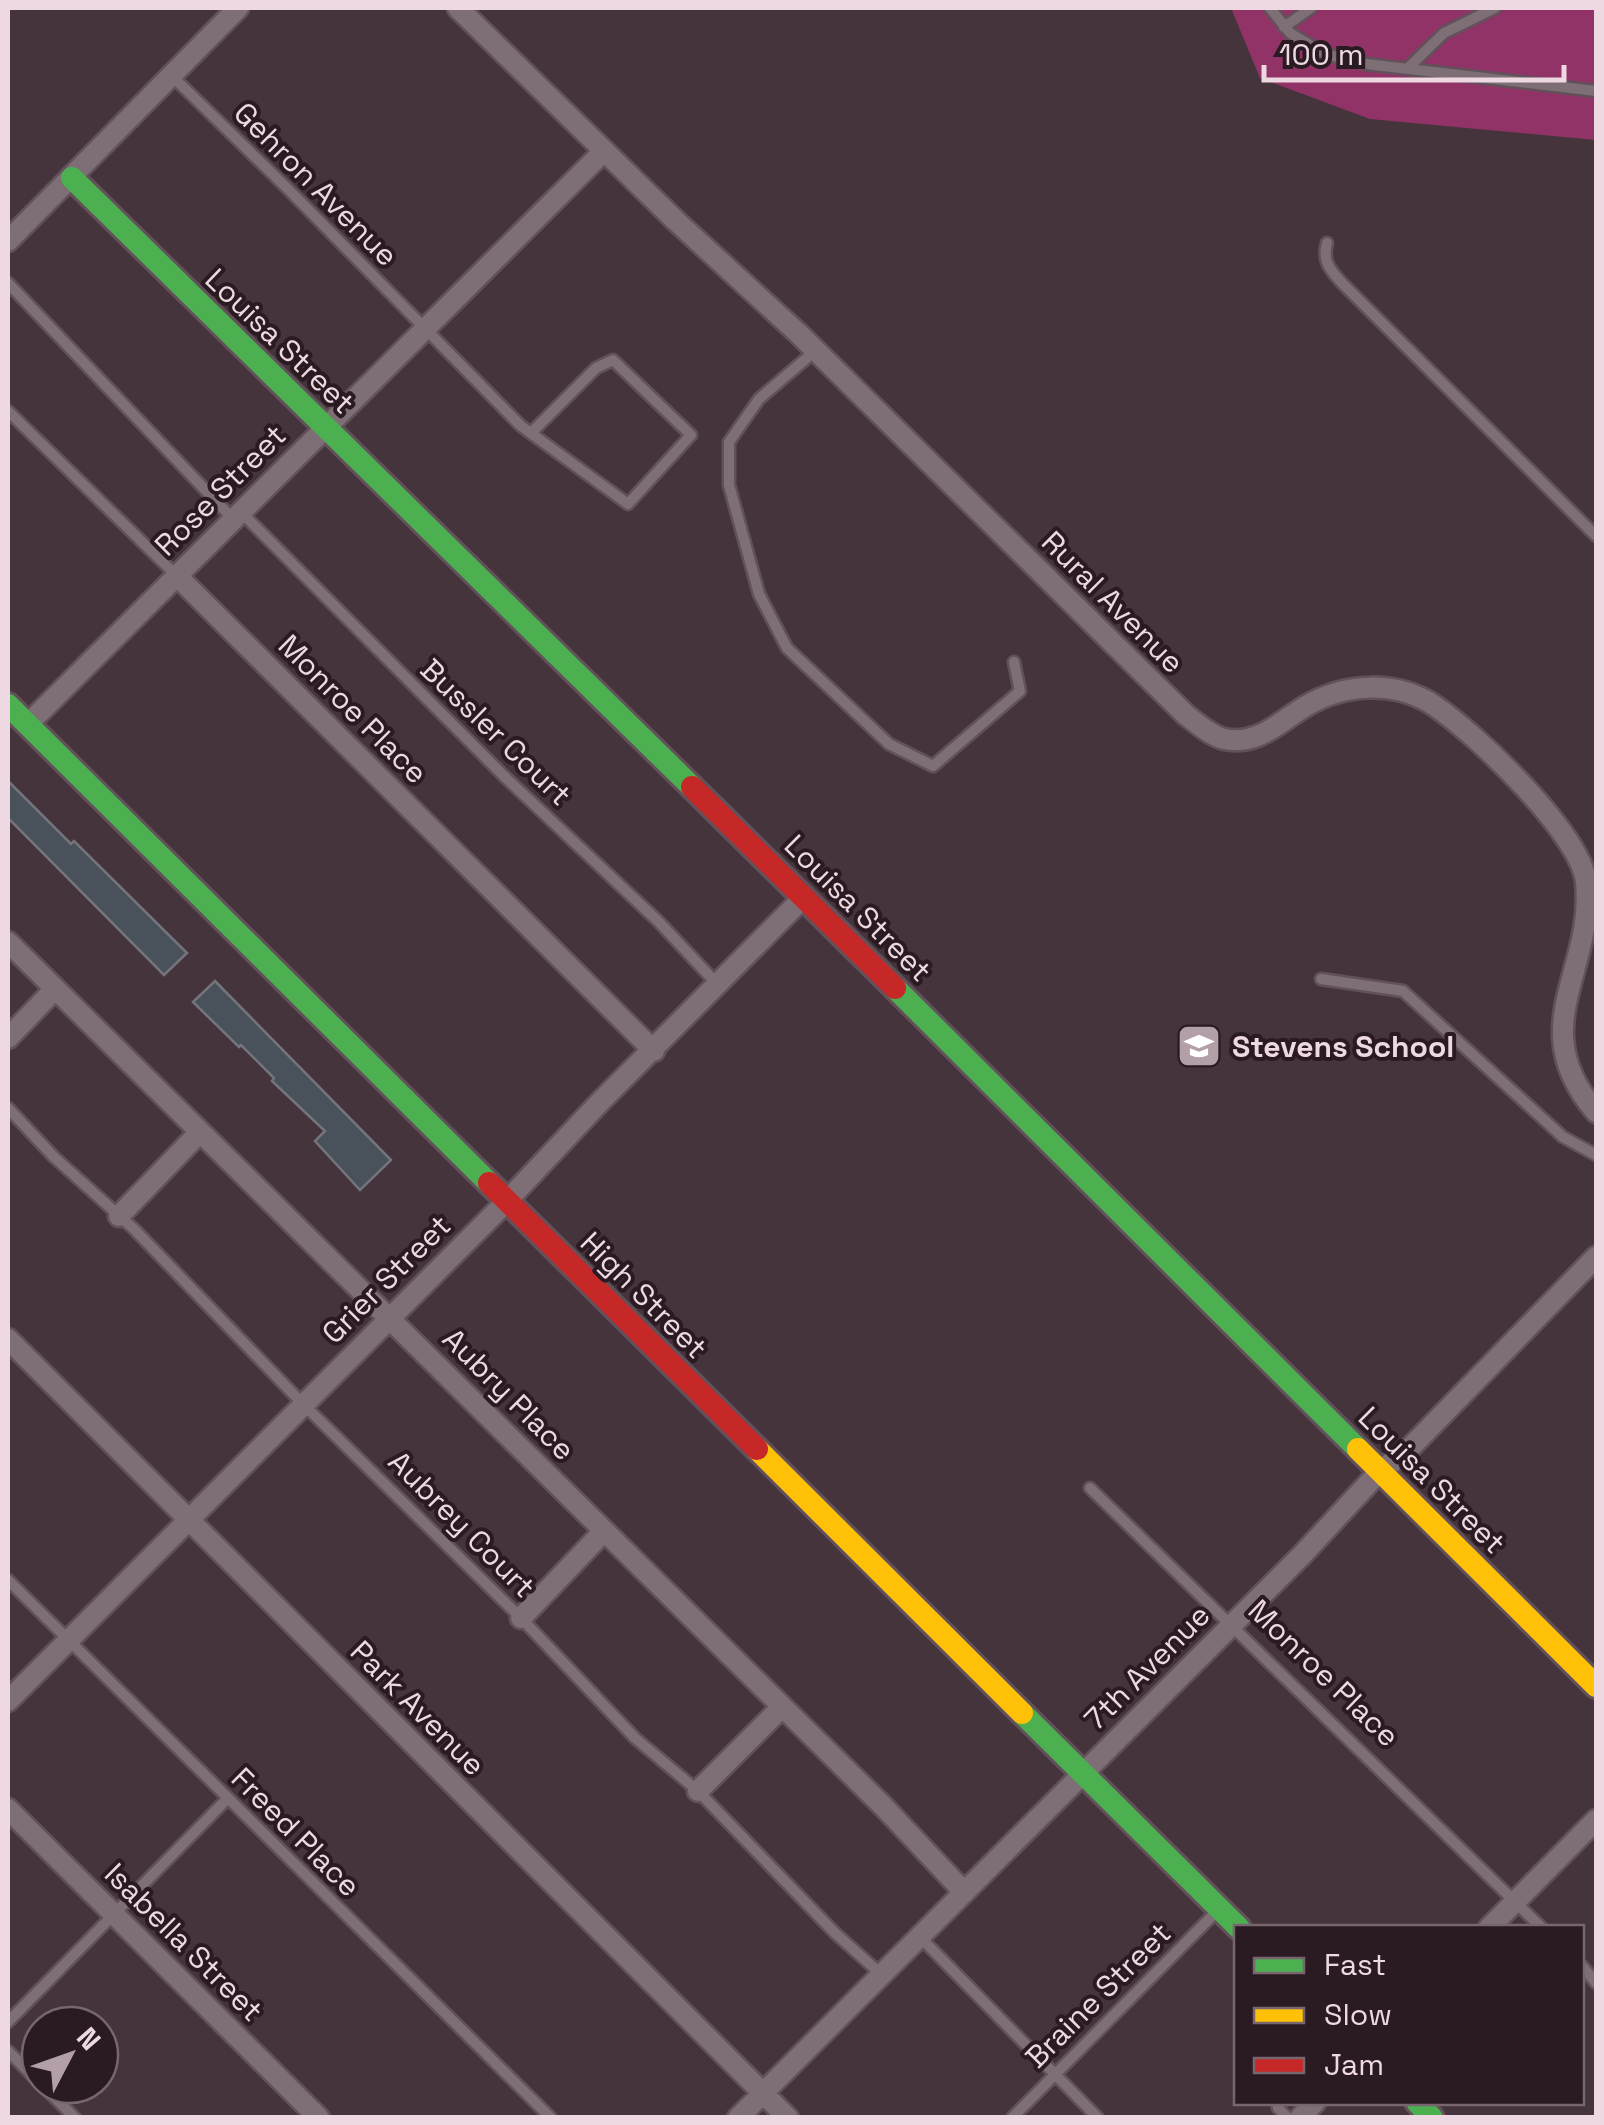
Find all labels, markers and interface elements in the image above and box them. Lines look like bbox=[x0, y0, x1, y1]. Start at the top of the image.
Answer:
scale bar bbox=[1264, 20, 1564, 82]
text: 100 m bbox=[1279, 35, 1364, 74]
street label: Gehron Avenue bbox=[226, 94, 406, 274]
street label: Louisa Street bbox=[197, 260, 363, 422]
street label: Rose Street bbox=[146, 416, 294, 564]
street label: Rural Avenue bbox=[1033, 522, 1193, 682]
street label: Monroe Place bbox=[270, 626, 436, 792]
street label: Bussler Court bbox=[412, 650, 580, 814]
street label: Louisa Street bbox=[776, 826, 940, 990]
school or university icon: Stevens School bbox=[1176, 1023, 1222, 1069]
place label: Stevens School bbox=[1232, 1027, 1454, 1066]
street label: Grier Street bbox=[313, 1206, 459, 1352]
street label: High Street bbox=[572, 1223, 716, 1367]
street label: Aubry Place bbox=[434, 1319, 584, 1469]
street label: Louisa Street bbox=[1350, 1398, 1514, 1562]
street label: Aubrey Court bbox=[380, 1442, 544, 1606]
street label: Monroe Place bbox=[1240, 1591, 1408, 1755]
street label: 7th Avenue bbox=[1076, 1596, 1218, 1738]
street label: Park Avenue bbox=[342, 1632, 494, 1784]
street label: Freed Place bbox=[223, 1759, 369, 1905]
street label: Isabella Street bbox=[96, 1854, 272, 2030]
street label: Braine Street bbox=[1017, 1914, 1179, 2076]
legend bbox=[1234, 1925, 1584, 2105]
text: Fast bbox=[1324, 1945, 1386, 1984]
text: Slow bbox=[1324, 1995, 1392, 2034]
north arrow bbox=[20, 2005, 120, 2105]
text: N bbox=[69, 2020, 109, 2057]
text: Jam bbox=[1324, 2045, 1384, 2084]

